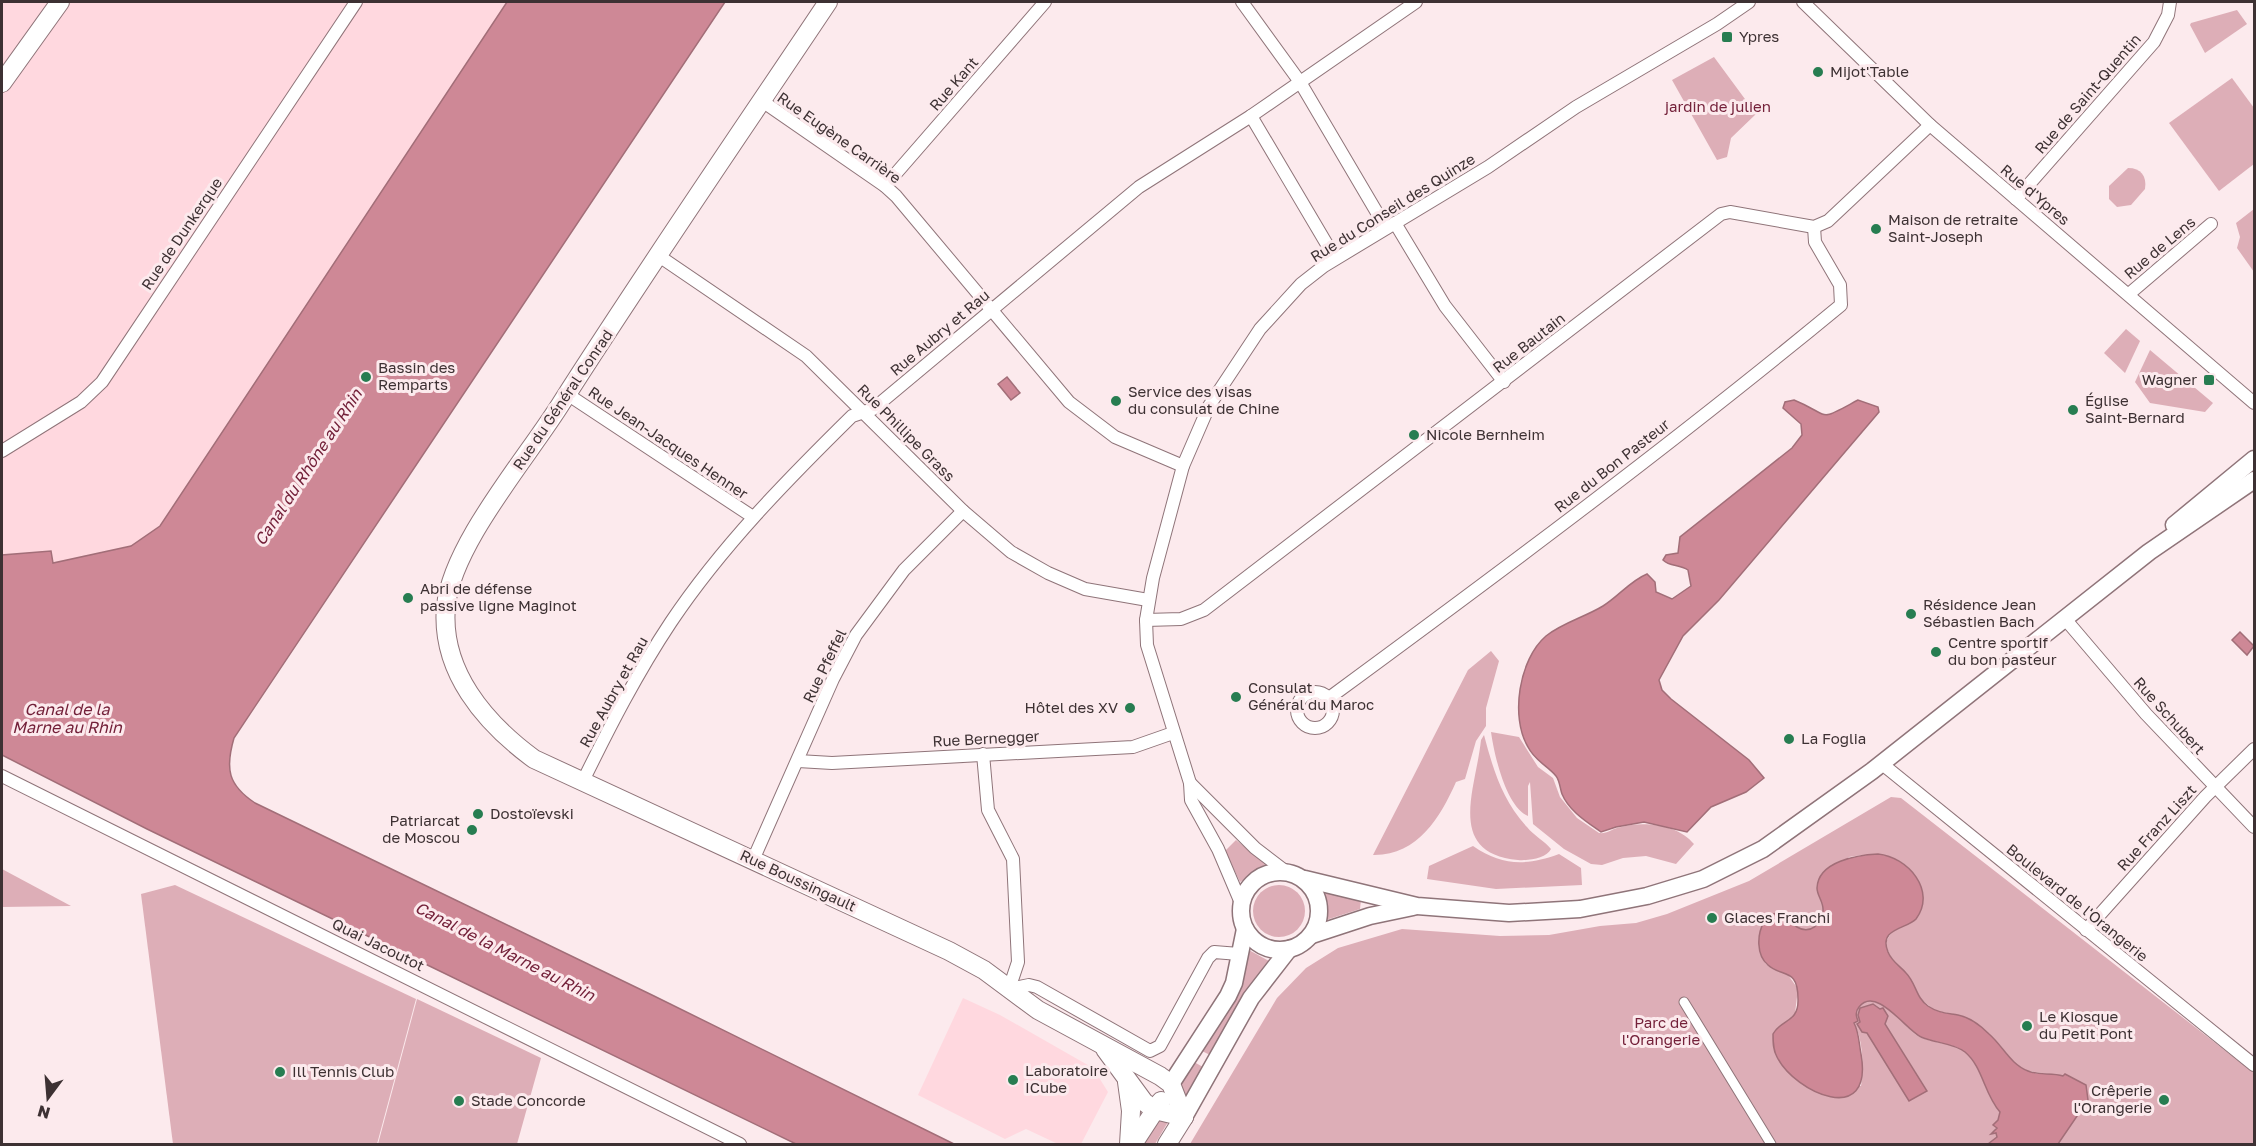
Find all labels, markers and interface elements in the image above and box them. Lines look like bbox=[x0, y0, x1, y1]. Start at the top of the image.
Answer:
place label: Ypres bbox=[1739, 27, 1779, 45]
marker: Ypres bbox=[1720, 30, 1734, 44]
street label: Rue de Saint-Quentin bbox=[2030, 30, 2144, 157]
street label: Rue Kant bbox=[925, 53, 981, 114]
place label: Mijot'Table bbox=[1830, 62, 1909, 80]
marker: Mijot'Table bbox=[1811, 65, 1825, 79]
street label: Rue Eugène Carrière bbox=[774, 88, 905, 187]
park label: jardin de julien bbox=[1664, 97, 1771, 115]
street label: Rue du Conseil des Quinze bbox=[1307, 149, 1478, 265]
street label: Rue d'Ypres bbox=[1997, 160, 2074, 228]
street label: Rue de Dunkerque bbox=[137, 174, 226, 293]
place label: Maison de retraite Saint-Joseph bbox=[1888, 210, 2019, 245]
street label: Rue de Lens bbox=[2120, 212, 2199, 282]
marker: Maison de retraite Saint-Joseph bbox=[1869, 222, 1883, 236]
street label: Rue Aubry et Rau bbox=[886, 285, 993, 379]
street label: Rue Bautain bbox=[1489, 308, 1568, 376]
street label: Rue du Général Conrad bbox=[509, 326, 616, 473]
place label: Bassin des Remparts bbox=[378, 358, 455, 393]
marker: Bassin des Remparts bbox=[359, 370, 373, 384]
place label: Wagner bbox=[2142, 370, 2197, 388]
marker: Wagner bbox=[2202, 373, 2216, 387]
street label: Rue Phillipe Grass bbox=[854, 380, 959, 485]
street label: Rue Jean-Jacques Henner bbox=[585, 382, 752, 502]
place label: Service des visas du consulat de Chine bbox=[1128, 382, 1280, 417]
water label: Canal du Rhône au Rhin bbox=[250, 384, 367, 549]
place label: Église Saint-Bernard bbox=[2085, 391, 2185, 426]
marker: Service des visas du consulat de Chine bbox=[1109, 394, 1123, 408]
marker: Église Saint-Bernard bbox=[2066, 403, 2080, 417]
street label: Rue du Bon Pasteur bbox=[1550, 415, 1673, 516]
place label: Nicole Bernheim bbox=[1426, 425, 1545, 443]
marker: Nicole Bernheim bbox=[1407, 428, 1421, 442]
place label: Abri de défense passive ligne Maginot bbox=[420, 579, 577, 614]
marker: Abri de défense passive ligne Maginot bbox=[401, 591, 415, 605]
place label: Résidence Jean Sébastien Bach bbox=[1923, 595, 2036, 630]
marker: Résidence Jean Sébastien Bach bbox=[1904, 607, 1918, 621]
street label: Rue Pfeffel bbox=[799, 626, 850, 705]
street label: Rue Aubry et Rau bbox=[575, 633, 651, 750]
place label: Centre sportif du bon pasteur bbox=[1948, 633, 2057, 668]
marker: Centre sportif du bon pasteur bbox=[1929, 645, 1943, 659]
street label: Rue Schubert bbox=[2130, 673, 2209, 758]
place label: Consulat Général du Maroc bbox=[1248, 678, 1374, 713]
marker: Consulat Général du Maroc bbox=[1229, 690, 1243, 704]
place label: Hôtel des XV bbox=[1025, 698, 1118, 716]
water label: Canal de la Marne au Rhin bbox=[12, 699, 123, 737]
marker: Hôtel des XV bbox=[1123, 701, 1137, 715]
street label: Rue Bernegger bbox=[932, 726, 1040, 750]
place label: La Foglia bbox=[1801, 729, 1866, 747]
marker: La Foglia bbox=[1782, 732, 1796, 746]
street label: Rue Franz Liszt bbox=[2113, 781, 2200, 874]
place label: Dostoïevski bbox=[490, 804, 574, 822]
marker: Dostoïevski bbox=[471, 807, 485, 821]
place label: Patriarcat de Moscou bbox=[382, 811, 460, 846]
marker: Patriarcat de Moscou bbox=[465, 823, 479, 837]
street label: Boulevard de l'Orangerie bbox=[2003, 840, 2152, 965]
street label: Rue Boussingault bbox=[738, 845, 859, 915]
water label: Canal de la Marne au Rhin bbox=[412, 897, 599, 1006]
place label: Glaces Franchi bbox=[1724, 908, 1830, 926]
marker: Glaces Franchi bbox=[1705, 911, 1719, 925]
street label: Quai Jacoutot bbox=[329, 914, 428, 974]
place label: Le Kiosque du Petit Pont bbox=[2039, 1007, 2133, 1042]
park label: Parc de l'Orangerie bbox=[1622, 1013, 1701, 1048]
marker: Le Kiosque du Petit Pont bbox=[2020, 1019, 2034, 1033]
place label: Laboratoire ICube bbox=[1025, 1061, 1108, 1096]
place label: Ill Tennis Club bbox=[292, 1062, 394, 1080]
marker: Ill Tennis Club bbox=[273, 1065, 287, 1079]
north arrow bbox=[18, 1068, 78, 1128]
marker: Laboratoire ICube bbox=[1006, 1073, 1020, 1087]
place label: Crêperie l'Orangerie bbox=[2074, 1081, 2152, 1116]
place label: Stade Concorde bbox=[471, 1091, 586, 1109]
marker: Crêperie l'Orangerie bbox=[2157, 1093, 2171, 1107]
marker: Stade Concorde bbox=[452, 1094, 466, 1108]
text: N bbox=[35, 1101, 52, 1124]

